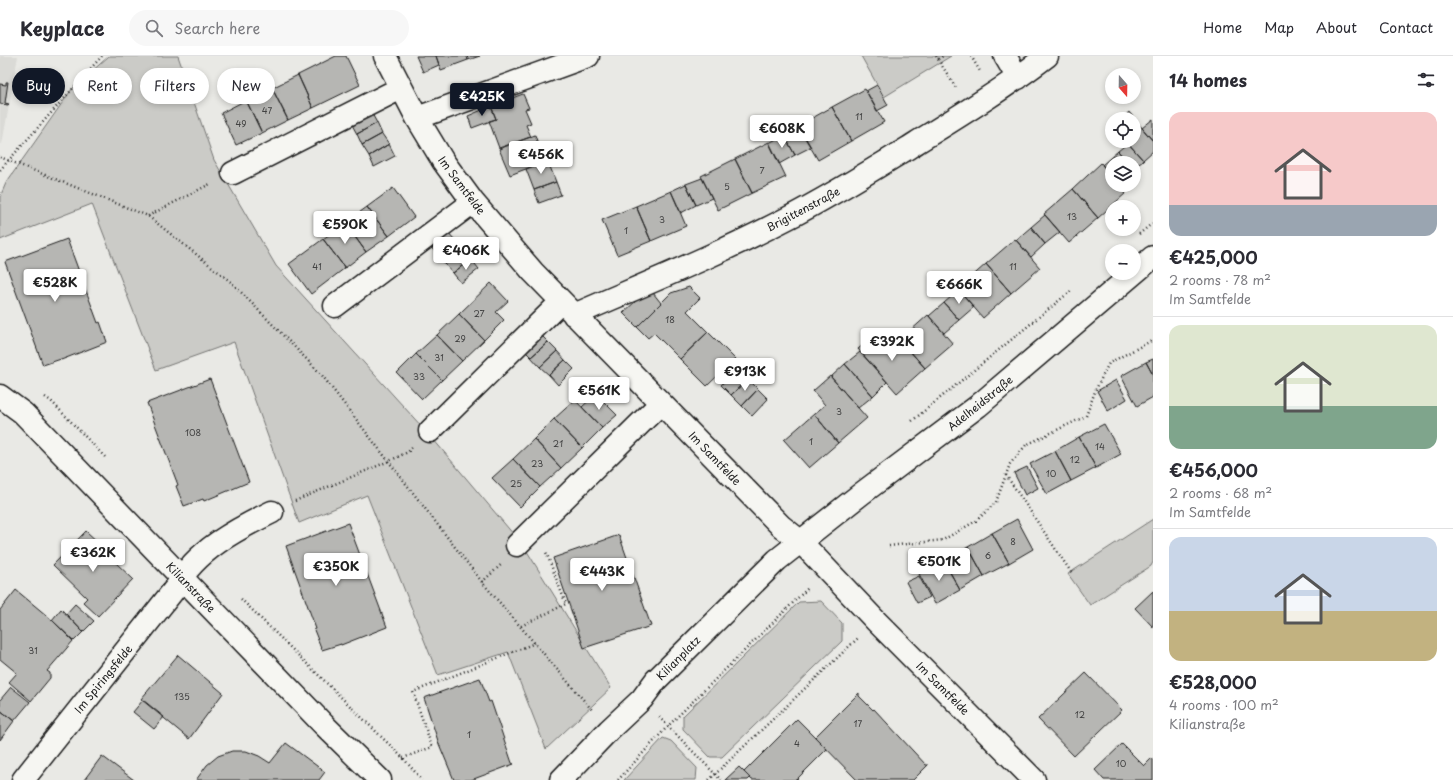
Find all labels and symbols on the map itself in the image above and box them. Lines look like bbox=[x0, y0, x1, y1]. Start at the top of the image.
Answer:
north arrow bbox=[1105, 68, 1141, 104]
pin: €425K bbox=[454, 83, 510, 117]
house number: 47 bbox=[262, 103, 272, 117]
house number: 11 bbox=[855, 109, 863, 123]
pin: €608K bbox=[754, 115, 810, 149]
house number: 49 bbox=[235, 116, 247, 130]
pin: €456K bbox=[513, 141, 569, 175]
street label: Im Samtfelde bbox=[434, 152, 490, 218]
house number: 7 bbox=[759, 163, 765, 177]
house number: 5 bbox=[724, 179, 730, 193]
street label: Brigittenstraße bbox=[763, 182, 843, 236]
house number: 13 bbox=[1067, 209, 1077, 223]
pin: €590K bbox=[317, 211, 373, 245]
house number: 3 bbox=[659, 212, 665, 226]
house number: 1 bbox=[624, 223, 628, 237]
pin: €406K bbox=[438, 237, 494, 271]
house number: 41 bbox=[312, 259, 322, 273]
house number: 11 bbox=[1009, 259, 1017, 273]
pin: €528K bbox=[27, 269, 83, 303]
pin: €666K bbox=[931, 271, 987, 305]
house number: 27 bbox=[473, 306, 485, 320]
house number: 18 bbox=[665, 312, 675, 326]
pin: €392K bbox=[864, 328, 920, 362]
house number: 29 bbox=[454, 331, 466, 345]
house number: 31 bbox=[434, 350, 444, 364]
pin: €913K bbox=[717, 358, 773, 392]
house number: 33 bbox=[413, 369, 425, 383]
street label: Adelheidstraße bbox=[944, 371, 1016, 435]
pin: €561K bbox=[571, 377, 627, 411]
house number: 3 bbox=[836, 404, 842, 418]
house number: 108 bbox=[185, 425, 201, 439]
street label: Im Samtfelde bbox=[685, 427, 745, 489]
house number: 1 bbox=[809, 434, 813, 448]
house number: 21 bbox=[553, 436, 563, 450]
house number: 14 bbox=[1095, 439, 1105, 453]
house number: 12 bbox=[1070, 452, 1080, 466]
house number: 23 bbox=[531, 456, 543, 470]
house number: 10 bbox=[1046, 466, 1057, 480]
house number: 25 bbox=[510, 476, 522, 490]
house number: 8 bbox=[1010, 534, 1016, 548]
pin: €362K bbox=[65, 539, 121, 573]
pin: €501K bbox=[911, 548, 967, 582]
house number: 6 bbox=[985, 548, 991, 562]
pin: €350K bbox=[308, 553, 364, 587]
street label: Kilianstraße bbox=[162, 558, 220, 616]
pin: €443K bbox=[574, 558, 630, 592]
street label: Kilianplatz bbox=[652, 632, 704, 684]
street label: Im Spiringsfelde bbox=[70, 641, 136, 717]
house number: 31 bbox=[28, 643, 38, 657]
street label: Im Samtfelde bbox=[912, 657, 974, 719]
house number: 135 bbox=[174, 689, 190, 703]
house number: 12 bbox=[1075, 707, 1085, 721]
house number: 17 bbox=[854, 716, 863, 730]
house number: 1 bbox=[467, 727, 471, 741]
house number: 4 bbox=[794, 736, 800, 750]
house number: 10 bbox=[1116, 756, 1127, 770]

